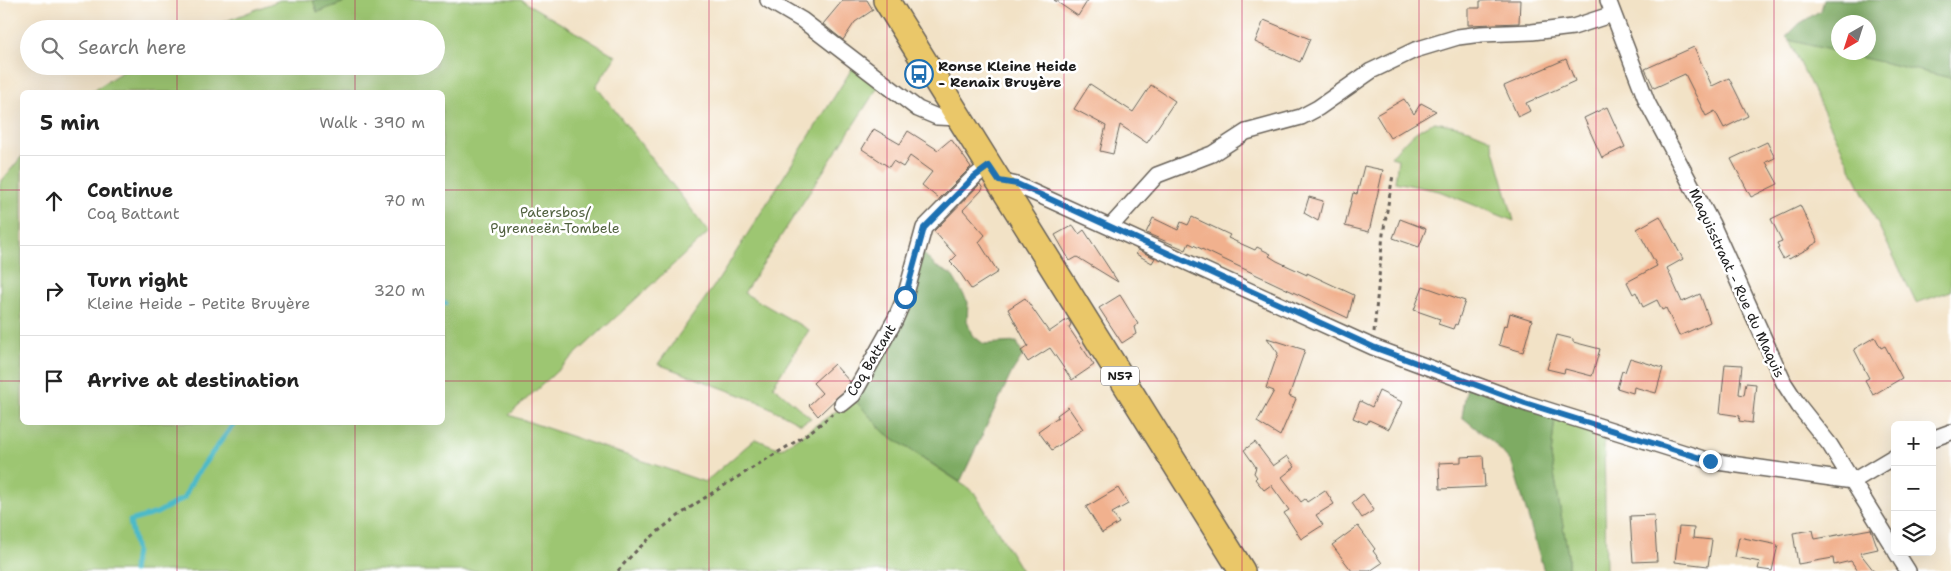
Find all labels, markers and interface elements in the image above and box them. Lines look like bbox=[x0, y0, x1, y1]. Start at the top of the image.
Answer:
north arrow bbox=[1831, 15, 1876, 60]
search box bbox=[20, 20, 445, 75]
icon: search bbox=[38, 34, 66, 62]
text: Search here bbox=[78, 35, 187, 60]
place label: Ronse Kleine Heide - Renaix Bruyère bbox=[938, 57, 1077, 91]
bus stop icon: Ronse Kleine Heide - Renaix Bruyère bbox=[904, 59, 934, 89]
text: 5 min bbox=[40, 109, 100, 137]
text: Walk · 390 m bbox=[319, 112, 425, 133]
text: Continue bbox=[87, 178, 173, 203]
street label: Maquisstraat - Rue du Maquis bbox=[1685, 185, 1789, 381]
icon: ahead bbox=[40, 187, 68, 215]
text: 70 m bbox=[384, 190, 425, 211]
text: Coq Battant bbox=[87, 203, 180, 224]
park label: Patersbos/ Pyreneeën-Tombele bbox=[490, 203, 620, 237]
text: Turn right bbox=[87, 268, 188, 293]
icon: right bbox=[40, 277, 68, 305]
text: 320 m bbox=[374, 280, 425, 301]
route start bbox=[894, 286, 917, 309]
text: Kleine Heide - Petite Bruyère bbox=[87, 293, 310, 314]
street label: Coq Battant bbox=[842, 321, 900, 399]
road number: N57 bbox=[1101, 366, 1139, 386]
icon: arrive bbox=[40, 367, 68, 395]
text: Arrive at destination bbox=[87, 368, 299, 393]
map controls bbox=[1891, 421, 1936, 556]
button: + bbox=[1891, 421, 1936, 466]
route end bbox=[1699, 450, 1722, 473]
button: − bbox=[1891, 466, 1936, 511]
button: layers bbox=[1891, 511, 1936, 556]

